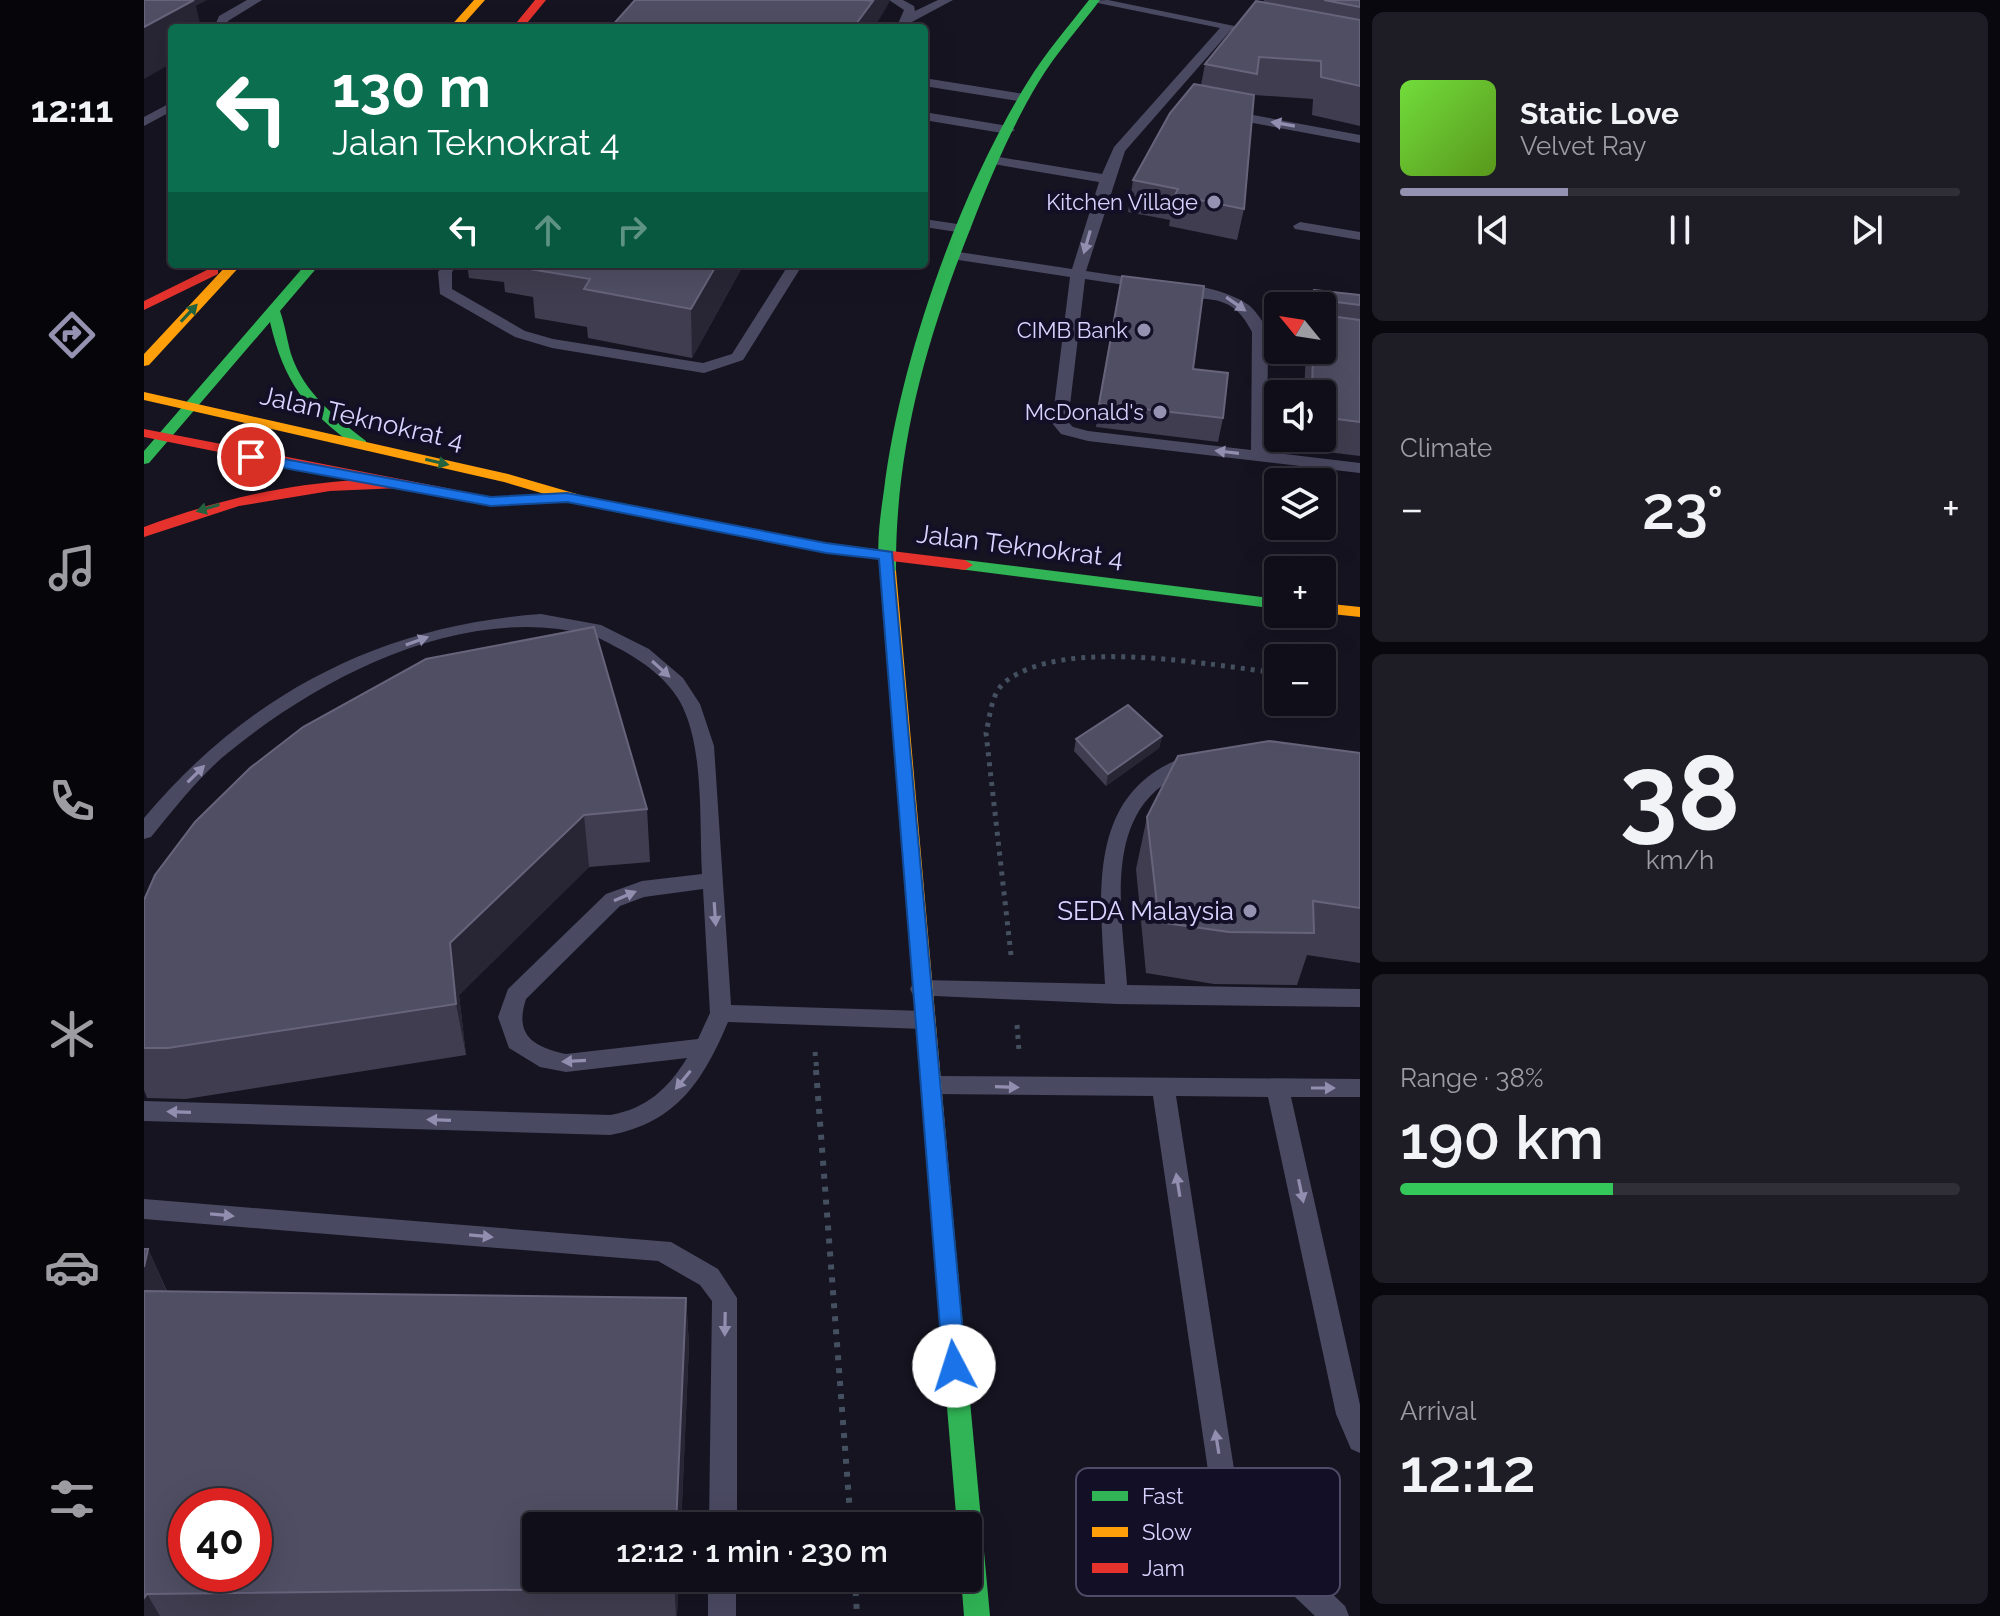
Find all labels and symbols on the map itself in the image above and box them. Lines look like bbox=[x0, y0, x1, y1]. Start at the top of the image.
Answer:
one-way arrow bbox=[1271, 118, 1296, 130]
place label: Kitchen Village bbox=[1046, 189, 1198, 215]
marker: Kitchen Village bbox=[1205, 193, 1223, 211]
one-way arrow bbox=[1080, 231, 1093, 255]
north arrow bbox=[1264, 292, 1336, 364]
one-way arrow bbox=[1225, 296, 1246, 311]
one-way arrow bbox=[180, 304, 198, 323]
place label: CIMB Bank bbox=[1017, 317, 1128, 343]
marker: CIMB Bank bbox=[1135, 321, 1153, 339]
street label: Jalan Teknokrat 4 bbox=[257, 380, 467, 456]
place label: McDonald's bbox=[1025, 399, 1144, 425]
marker: McDonald's bbox=[1151, 403, 1169, 421]
pin bbox=[217, 423, 285, 491]
one-way arrow bbox=[1214, 445, 1239, 458]
one-way arrow bbox=[425, 456, 450, 469]
one-way arrow bbox=[196, 502, 220, 515]
street label: Jalan Teknokrat 4 bbox=[915, 518, 1125, 574]
one-way arrow bbox=[405, 634, 429, 647]
one-way arrow bbox=[651, 660, 671, 678]
one-way arrow bbox=[186, 765, 205, 784]
one-way arrow bbox=[613, 889, 636, 902]
place label: SEDA Malaysia bbox=[1057, 896, 1234, 926]
one-way arrow bbox=[709, 902, 722, 927]
marker: SEDA Malaysia bbox=[1241, 902, 1259, 920]
one-way arrow bbox=[562, 1055, 587, 1068]
one-way arrow bbox=[674, 1069, 691, 1090]
one-way arrow bbox=[995, 1081, 1020, 1094]
one-way arrow bbox=[1311, 1082, 1336, 1094]
one-way arrow bbox=[166, 1106, 191, 1119]
one-way arrow bbox=[426, 1113, 451, 1126]
one-way arrow bbox=[1171, 1172, 1184, 1197]
one-way arrow bbox=[1295, 1179, 1308, 1204]
one-way arrow bbox=[210, 1209, 235, 1222]
one-way arrow bbox=[469, 1230, 494, 1243]
one-way arrow bbox=[718, 1312, 731, 1337]
position arrow bbox=[912, 1324, 996, 1408]
one-way arrow bbox=[1210, 1429, 1223, 1454]
legend bbox=[1076, 1468, 1340, 1596]
text: Fast bbox=[1142, 1483, 1184, 1509]
speed limit sign: 40 bbox=[168, 1488, 272, 1592]
text: Slow bbox=[1142, 1519, 1192, 1545]
text: Jam bbox=[1142, 1555, 1185, 1581]

